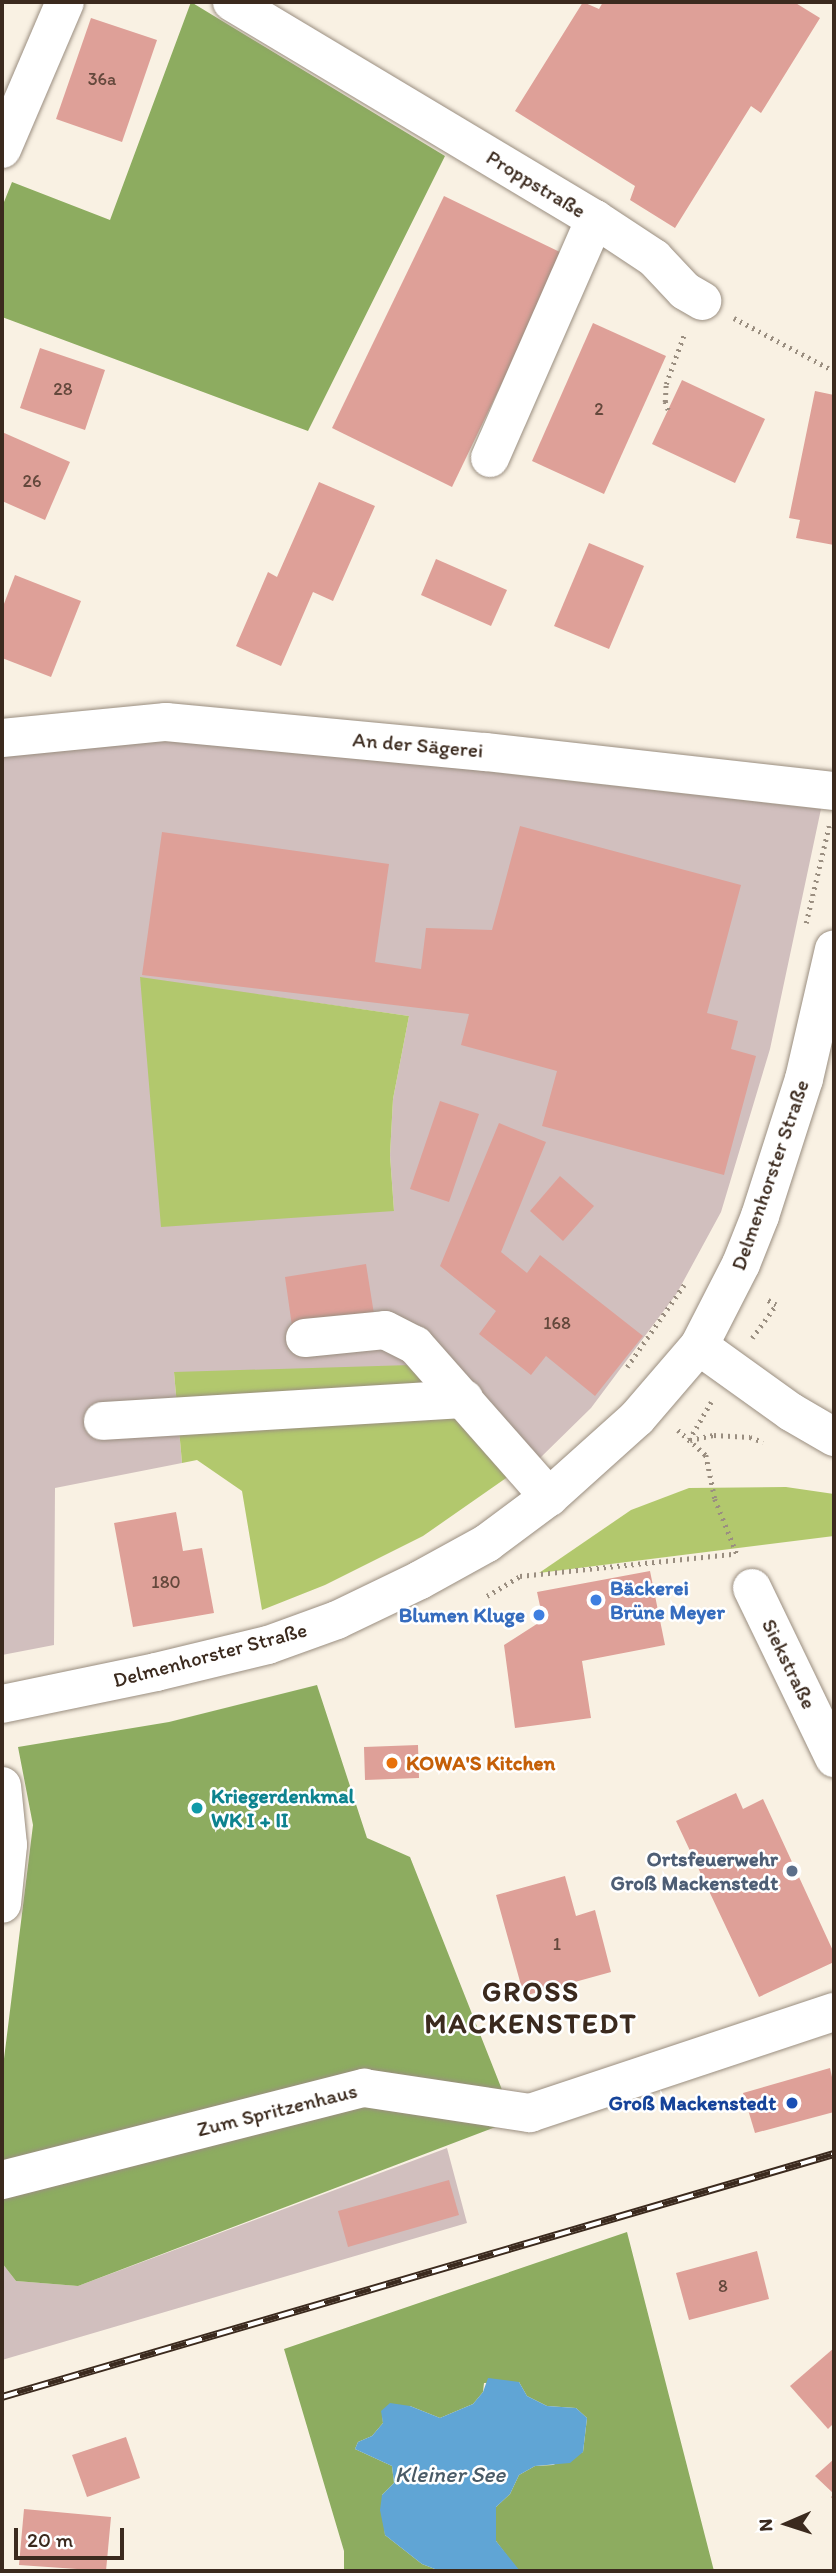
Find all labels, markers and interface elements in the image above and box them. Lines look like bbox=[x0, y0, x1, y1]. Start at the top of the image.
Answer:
house number: 36a bbox=[88, 68, 116, 90]
street label: Proppstraße bbox=[482, 145, 590, 223]
house number: 28 bbox=[53, 378, 73, 400]
house number: 2 bbox=[594, 398, 604, 420]
house number: 26 bbox=[23, 470, 41, 492]
street label: An der Sägerei bbox=[352, 727, 484, 763]
street label: Delmenhorster Straße bbox=[726, 1076, 814, 1274]
house number: 168 bbox=[543, 1312, 571, 1334]
house number: 180 bbox=[151, 1571, 181, 1593]
place label: Bäckerei Brüne Meyer bbox=[610, 1575, 724, 1625]
marker: Bäckerei Brüne Meyer bbox=[588, 1592, 604, 1608]
place label: Blumen Kluge bbox=[399, 1602, 525, 1628]
marker: Blumen Kluge bbox=[531, 1607, 547, 1623]
street label: Siekstraße bbox=[756, 1615, 822, 1713]
street label: Delmenhorster Straße bbox=[110, 1617, 310, 1693]
place label: KOWA'S Kitchen bbox=[406, 1750, 555, 1776]
marker: KOWA'S Kitchen bbox=[384, 1755, 400, 1771]
place label: Kriegerdenkmal WK I + II bbox=[211, 1783, 354, 1833]
marker: Kriegerdenkmal WK I + II bbox=[189, 1800, 205, 1816]
place label: Ortsfeuerwehr Groß Mackenstedt bbox=[610, 1846, 778, 1896]
marker: Ortsfeuerwehr Groß Mackenstedt bbox=[784, 1863, 800, 1879]
house number: 1 bbox=[553, 1933, 561, 1955]
district label: GROSS MACKENSTEDT bbox=[426, 1974, 636, 2040]
street label: Zum Spritzenhaus bbox=[194, 2078, 360, 2142]
place label: Groß Mackenstedt bbox=[608, 2090, 776, 2116]
marker: Groß Mackenstedt bbox=[782, 2093, 802, 2113]
house number: 8 bbox=[718, 2275, 728, 2297]
water label: Kleiner See bbox=[395, 2460, 505, 2488]
north arrow bbox=[752, 2489, 822, 2559]
scale bar bbox=[18, 2514, 128, 2558]
text: N bbox=[754, 2518, 777, 2532]
text: 20 m bbox=[27, 2527, 73, 2552]

